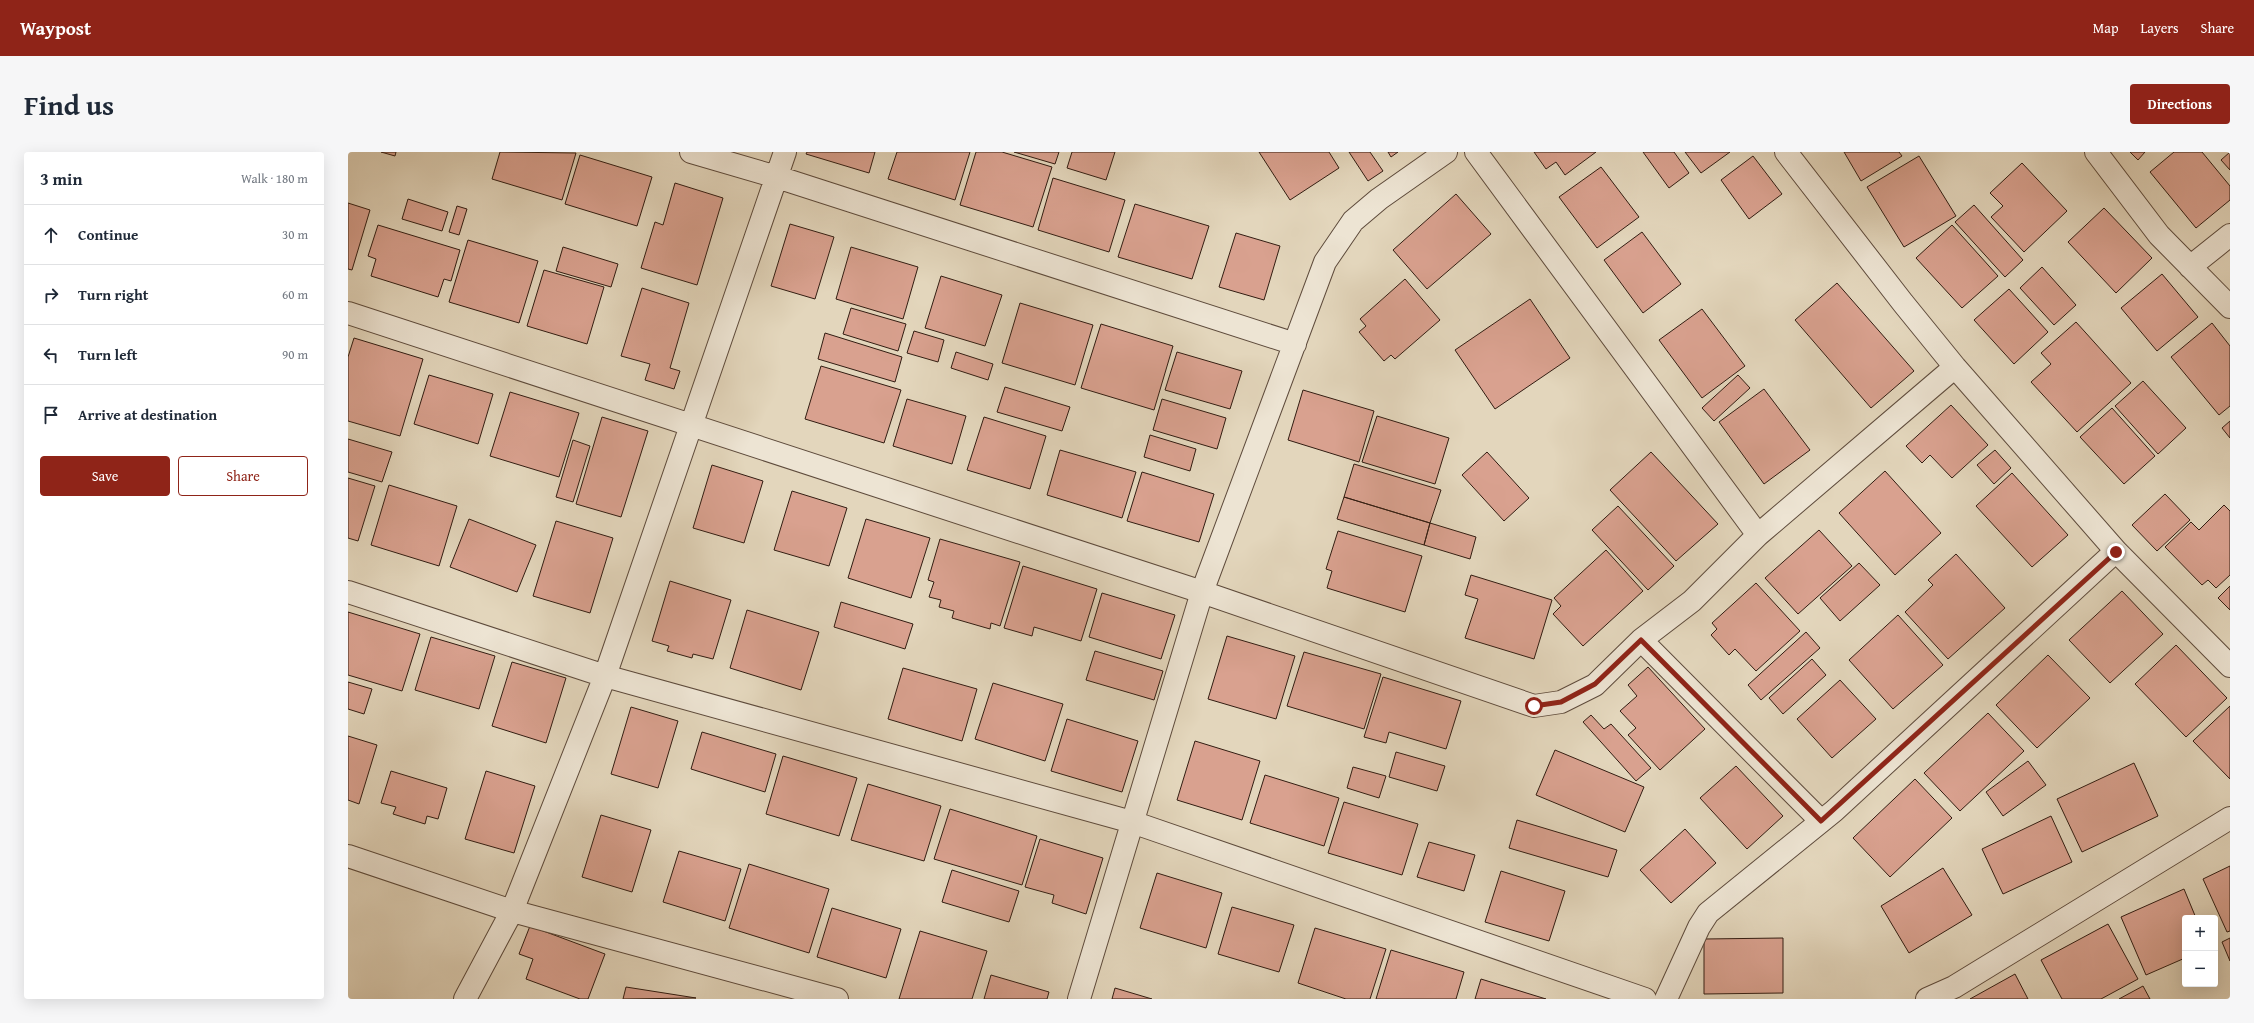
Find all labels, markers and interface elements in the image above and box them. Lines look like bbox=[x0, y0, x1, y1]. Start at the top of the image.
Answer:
text: Waypost bbox=[20, 14, 91, 42]
text: Map bbox=[2093, 18, 2119, 38]
text: Layers bbox=[2141, 18, 2179, 38]
text: Share bbox=[2201, 18, 2234, 38]
text: Find us bbox=[24, 84, 114, 125]
button: Directions bbox=[2130, 84, 2230, 124]
text: 3 min bbox=[40, 166, 82, 191]
text: Walk · 180 m bbox=[241, 169, 308, 188]
icon: ahead bbox=[40, 224, 62, 246]
text: Continue bbox=[78, 224, 139, 245]
text: 30 m bbox=[282, 225, 308, 244]
icon: right bbox=[40, 284, 62, 306]
text: Turn right bbox=[78, 284, 149, 305]
text: 60 m bbox=[282, 285, 308, 304]
icon: left bbox=[40, 344, 62, 366]
text: Turn left bbox=[78, 344, 137, 365]
text: 90 m bbox=[282, 345, 308, 364]
icon: arrive bbox=[40, 404, 62, 426]
text: Arrive at destination bbox=[78, 404, 217, 425]
button: Save bbox=[40, 456, 170, 496]
button: Share bbox=[178, 456, 308, 496]
route end bbox=[2107, 543, 2125, 561]
route start bbox=[1525, 697, 1543, 715]
map controls bbox=[2182, 915, 2218, 987]
button: + bbox=[2182, 915, 2218, 951]
button: − bbox=[2182, 951, 2218, 987]

